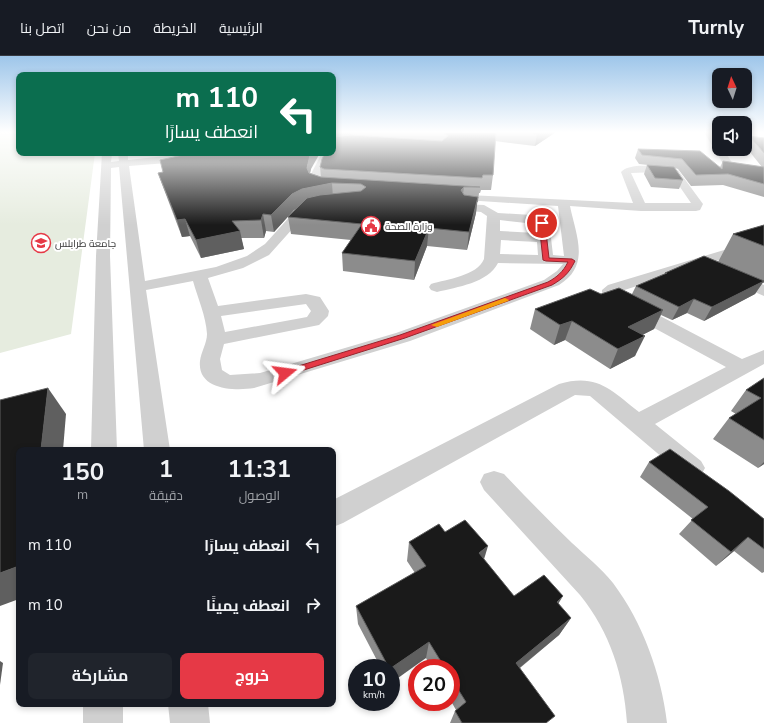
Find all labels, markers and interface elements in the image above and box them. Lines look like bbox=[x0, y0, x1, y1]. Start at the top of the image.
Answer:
text: Turnly bbox=[688, 15, 744, 41]
text: اتصل بنا bbox=[20, 19, 65, 38]
text: من نحن bbox=[87, 19, 131, 38]
text: الخريطة bbox=[153, 19, 197, 38]
text: الرئيسية bbox=[219, 19, 263, 38]
north arrow bbox=[712, 68, 752, 108]
map controls bbox=[712, 68, 752, 156]
text: 110 m bbox=[175, 79, 258, 117]
icon: left bbox=[272, 88, 324, 140]
button: sound bbox=[712, 116, 752, 156]
text: انعطف يسارًا bbox=[165, 120, 258, 144]
pin bbox=[525, 206, 559, 240]
icon: arrive bbox=[531, 212, 553, 234]
public building icon: وزارة الصحة bbox=[360, 215, 382, 237]
place label: وزارة الصحة bbox=[385, 220, 433, 234]
school or university icon: جامعة طرابلس bbox=[30, 232, 52, 254]
place label: جامعة طرابلس bbox=[55, 237, 116, 251]
position arrow bbox=[264, 352, 306, 394]
text: 1 bbox=[159, 453, 173, 485]
text: 11:31 bbox=[228, 453, 291, 485]
text: 150 bbox=[61, 456, 104, 488]
text: m bbox=[77, 486, 88, 504]
text: دقيقة bbox=[149, 487, 183, 505]
text: الوصول bbox=[239, 487, 280, 505]
icon: left bbox=[302, 534, 324, 556]
text: 110 m bbox=[28, 535, 72, 555]
text: انعطف يسارًا bbox=[204, 536, 290, 556]
icon: right bbox=[302, 594, 324, 616]
text: 10 m bbox=[28, 595, 63, 615]
text: انعطف يمينًا bbox=[206, 596, 290, 616]
button: مشاركة bbox=[28, 653, 172, 699]
button: خروج bbox=[180, 653, 324, 699]
speed limit sign: 20 bbox=[408, 659, 460, 711]
text: 10 bbox=[362, 666, 386, 693]
text: km/h bbox=[363, 688, 385, 702]

